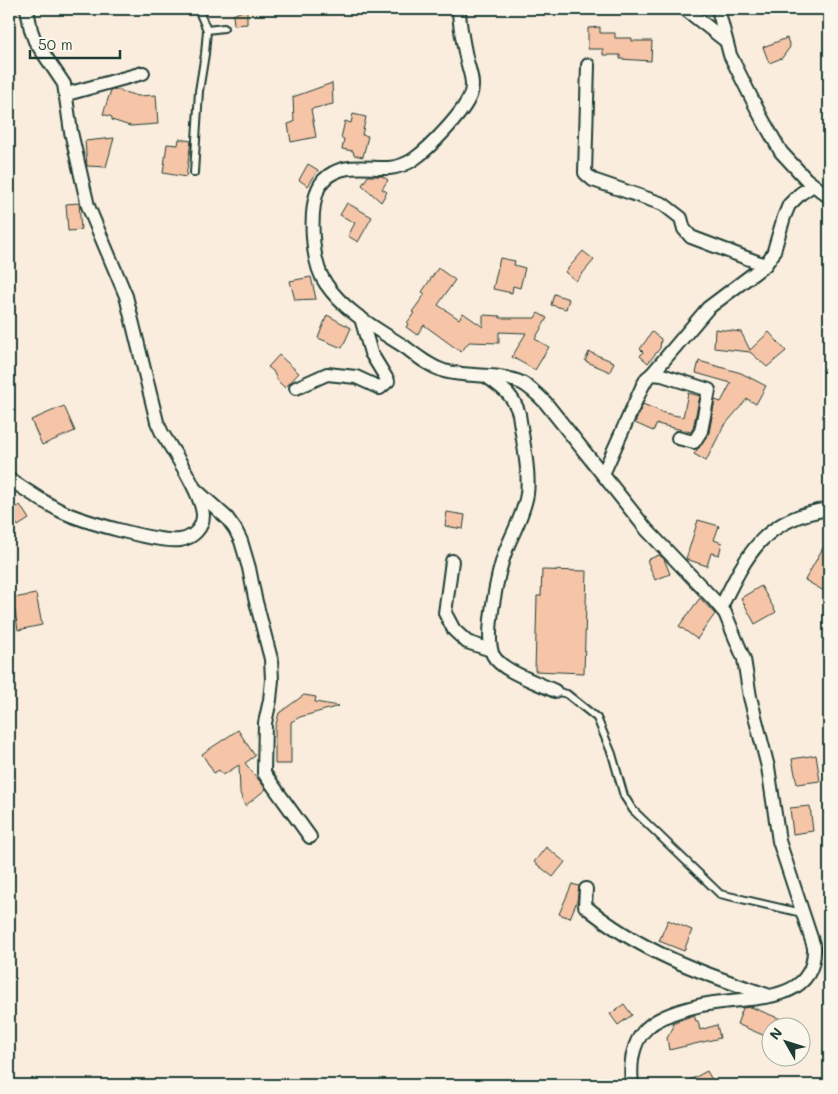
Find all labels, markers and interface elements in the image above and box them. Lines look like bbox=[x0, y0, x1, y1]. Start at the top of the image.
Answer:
scale bar bbox=[30, 28, 120, 60]
text: 50 m bbox=[38, 34, 73, 54]
north arrow bbox=[760, 1016, 810, 1066]
text: N bbox=[765, 1023, 786, 1044]

